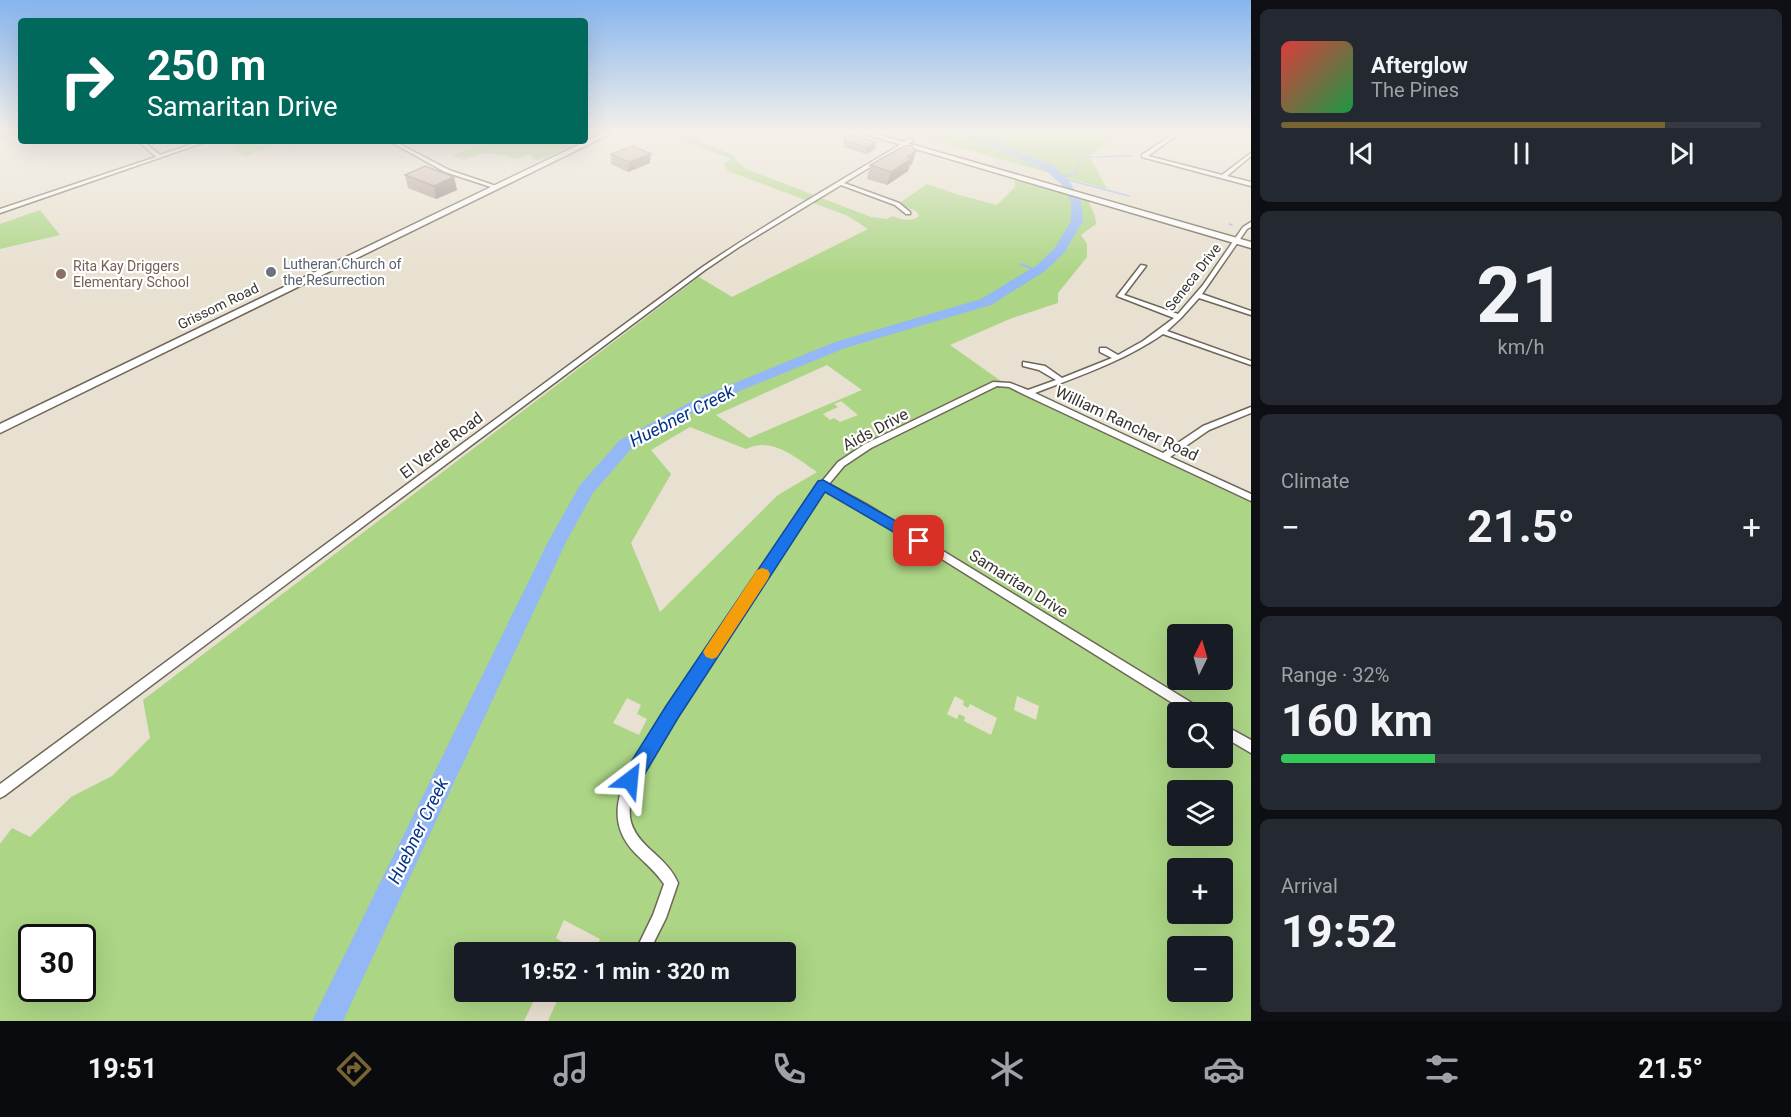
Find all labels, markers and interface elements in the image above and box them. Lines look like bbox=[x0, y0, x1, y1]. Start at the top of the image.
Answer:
text: 250 m bbox=[147, 41, 266, 90]
icon: right bbox=[48, 42, 126, 120]
text: Afterglow bbox=[1371, 53, 1468, 78]
text: The Pines bbox=[1371, 78, 1459, 102]
text: Samaritan Drive bbox=[147, 91, 338, 123]
icon: previous bbox=[1345, 137, 1378, 170]
icon: pause bbox=[1505, 137, 1538, 170]
icon: next bbox=[1665, 137, 1698, 170]
street label: Seneca Drive bbox=[1162, 240, 1224, 314]
text: 21 bbox=[1476, 250, 1566, 341]
place label: Lutheran Church of the Resurrection bbox=[283, 256, 402, 288]
place label: Rita Kay Driggers Elementary School bbox=[73, 258, 189, 290]
marker: Lutheran Church of the Resurrection bbox=[264, 265, 278, 279]
marker: Rita Kay Driggers Elementary School bbox=[54, 267, 68, 281]
street label: Grissom Road bbox=[175, 280, 261, 332]
text: km/h bbox=[1498, 335, 1544, 359]
water label: Huebner Creek bbox=[626, 380, 739, 451]
street label: William Rancher Road bbox=[1052, 382, 1201, 465]
street label: Aids Drive bbox=[839, 404, 911, 455]
street label: El Verde Road bbox=[396, 408, 486, 483]
text: Climate bbox=[1281, 469, 1349, 493]
text: 21.5° bbox=[1467, 500, 1575, 553]
text: − bbox=[1281, 508, 1300, 547]
text: + bbox=[1742, 508, 1761, 547]
pin bbox=[893, 515, 944, 566]
icon: arrive bbox=[902, 524, 935, 557]
street label: Samaritan Drive bbox=[966, 545, 1072, 621]
north arrow bbox=[1167, 624, 1233, 690]
map controls bbox=[1167, 624, 1233, 1002]
text: Range · 32% bbox=[1281, 663, 1389, 687]
text: 160 km bbox=[1281, 694, 1433, 747]
button: search bbox=[1167, 702, 1233, 768]
position arrow bbox=[598, 748, 662, 812]
water label: Huebner Creek bbox=[383, 774, 453, 887]
button: layers bbox=[1167, 780, 1233, 846]
button: + bbox=[1167, 858, 1233, 924]
text: Arrival bbox=[1281, 874, 1338, 898]
text: 19:52 bbox=[1281, 905, 1397, 958]
speed limit sign: 30 bbox=[18, 924, 96, 1002]
button: − bbox=[1167, 936, 1233, 1002]
text: 19:52 · 1 min · 320 m bbox=[520, 959, 730, 984]
icon: directions bbox=[333, 1048, 375, 1090]
icon: music bbox=[550, 1048, 592, 1090]
icon: phone bbox=[768, 1048, 810, 1090]
icon: climate bbox=[986, 1048, 1028, 1090]
icon: car bbox=[1203, 1048, 1245, 1090]
icon: filters bbox=[1421, 1048, 1463, 1090]
text: 19:51 bbox=[88, 1053, 157, 1085]
text: 21.5° bbox=[1638, 1053, 1703, 1085]

